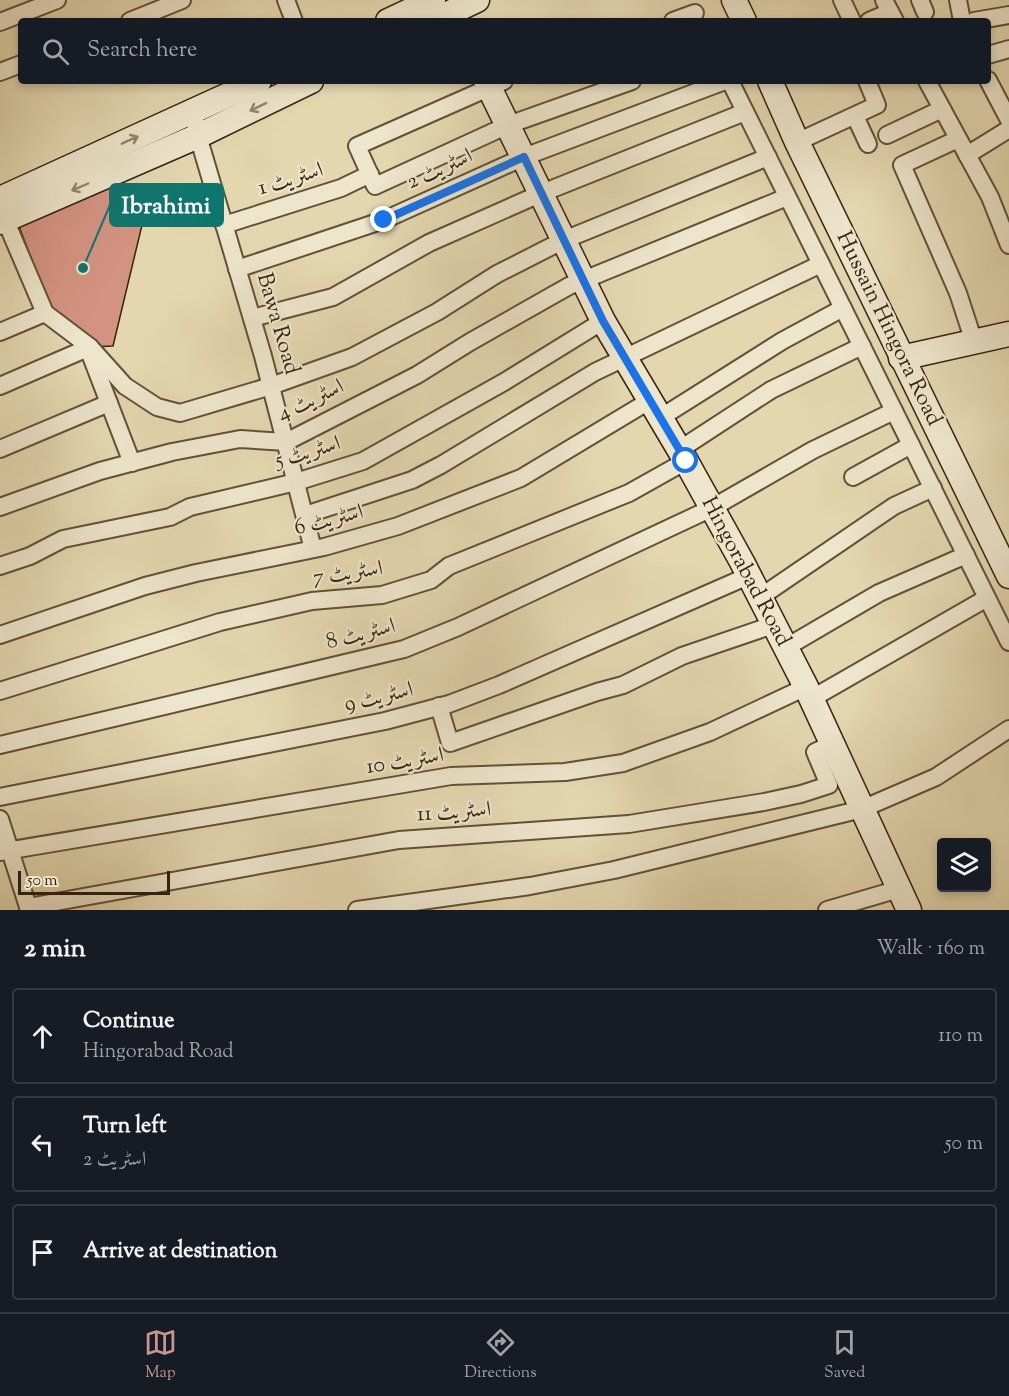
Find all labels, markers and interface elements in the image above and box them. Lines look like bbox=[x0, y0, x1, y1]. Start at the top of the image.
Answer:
search box bbox=[18, 18, 991, 84]
icon: search bbox=[39, 35, 72, 68]
text: Search here bbox=[87, 35, 197, 67]
one-way arrow bbox=[249, 101, 267, 113]
one-way arrow bbox=[120, 134, 138, 145]
street label: اسٹریٹ 2 bbox=[402, 141, 478, 199]
street label: اسٹریٹ 1 bbox=[254, 155, 328, 205]
one-way arrow bbox=[72, 182, 90, 193]
callout: Ibrahimi bbox=[110, 184, 223, 226]
text: Ibrahimi bbox=[121, 190, 211, 224]
route end bbox=[370, 206, 396, 232]
street label: Hussain Hingora Road bbox=[827, 226, 949, 432]
street label: Bawa Road bbox=[247, 269, 307, 379]
street label: اسٹریٹ 4 bbox=[272, 372, 350, 430]
street label: اسٹریٹ 5 bbox=[270, 428, 345, 478]
route start bbox=[672, 447, 698, 473]
street label: Hingorabad Road bbox=[692, 491, 798, 653]
street label: اسٹریٹ 6 bbox=[291, 497, 367, 545]
street label: اسٹریٹ 7 bbox=[311, 553, 385, 595]
street label: اسٹریٹ 8 bbox=[323, 611, 399, 659]
street label: اسٹریٹ 9 bbox=[341, 675, 417, 721]
street label: اسٹریٹ 10 bbox=[364, 740, 446, 784]
street label: اسٹریٹ 11 bbox=[416, 794, 492, 832]
map controls bbox=[937, 838, 991, 892]
button: layers bbox=[937, 838, 991, 892]
scale bar bbox=[18, 868, 170, 896]
text: 50 m bbox=[27, 870, 58, 893]
text: 2 min bbox=[24, 931, 86, 968]
text: Walk · 160 m bbox=[876, 935, 985, 964]
text: Continue bbox=[83, 1006, 174, 1038]
icon: ahead bbox=[26, 1020, 59, 1053]
text: 110 m bbox=[938, 1022, 983, 1051]
text: Hingorabad Road bbox=[83, 1038, 234, 1067]
text: Turn left bbox=[83, 1111, 166, 1143]
icon: left bbox=[26, 1128, 59, 1161]
text: 50 m bbox=[945, 1130, 983, 1159]
text: اسٹریٹ 2 bbox=[83, 1146, 146, 1175]
icon: arrive bbox=[26, 1236, 59, 1269]
text: Arrive at destination bbox=[83, 1236, 278, 1268]
tab: Map bbox=[144, 1326, 177, 1385]
tab: Directions bbox=[464, 1326, 537, 1385]
tab: Saved bbox=[824, 1326, 865, 1385]

